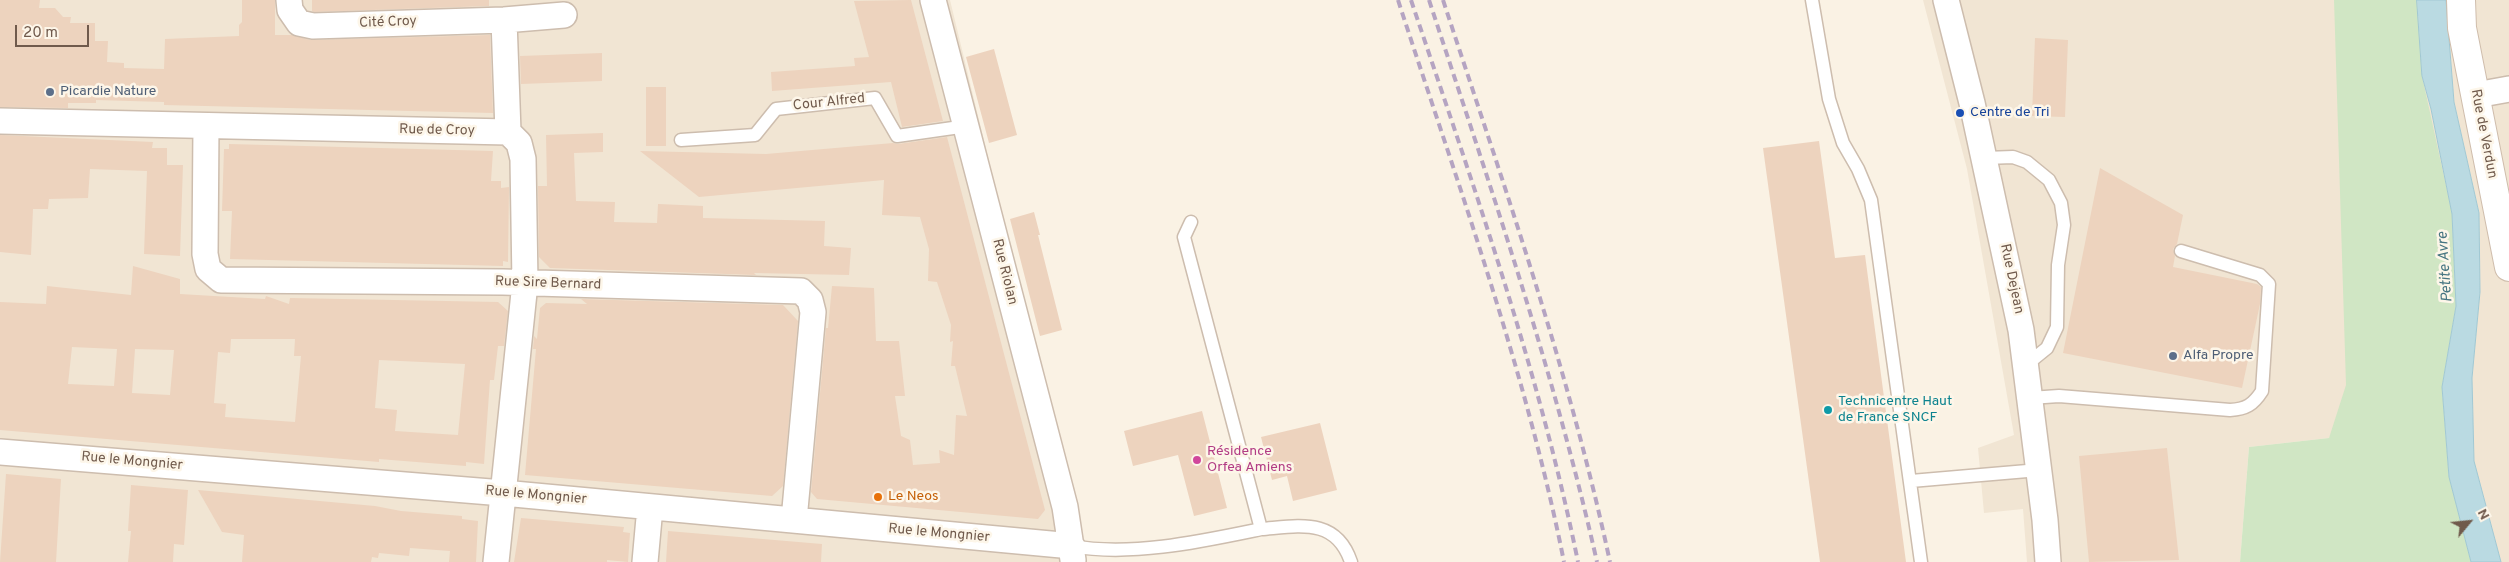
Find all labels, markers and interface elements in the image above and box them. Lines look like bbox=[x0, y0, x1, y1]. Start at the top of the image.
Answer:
street label: Cité Croy bbox=[359, 14, 417, 32]
scale bar bbox=[18, 15, 91, 47]
text: 20 m bbox=[23, 24, 58, 43]
place label: Picardie Nature bbox=[60, 84, 156, 100]
marker: Picardie Nature bbox=[44, 86, 56, 98]
street label: Rue de Verdun bbox=[2466, 88, 2500, 180]
street label: Cour Alfred bbox=[792, 91, 866, 115]
place label: Centre de Tri bbox=[1970, 105, 2050, 121]
marker: Centre de Tri bbox=[1954, 107, 1966, 119]
street label: Rue de Croy bbox=[399, 122, 475, 140]
water label: Petite Avre bbox=[2435, 231, 2457, 303]
street label: Rue Riolan bbox=[988, 237, 1020, 307]
street label: Rue Dejean bbox=[1995, 242, 2027, 316]
street label: Rue Sire Bernard bbox=[495, 274, 601, 294]
place label: Alfa Propre bbox=[2183, 348, 2254, 364]
marker: Alfa Propre bbox=[2167, 350, 2179, 362]
place label: Technicentre Haut de France SNCF bbox=[1838, 394, 1952, 427]
marker: Technicentre Haut de France SNCF bbox=[1822, 404, 1834, 416]
place label: Résidence Orfea Amiens bbox=[1207, 444, 1292, 477]
street label: Rue le Mongnier bbox=[81, 449, 183, 475]
marker: Résidence Orfea Amiens bbox=[1191, 454, 1203, 466]
street label: Rue le Mongnier bbox=[485, 483, 587, 509]
place label: Le Neos bbox=[888, 489, 939, 505]
marker: Le Neos bbox=[872, 491, 884, 503]
north arrow bbox=[2444, 497, 2494, 547]
text: N bbox=[2473, 506, 2493, 523]
street label: Rue le Mongnier bbox=[888, 521, 990, 547]

